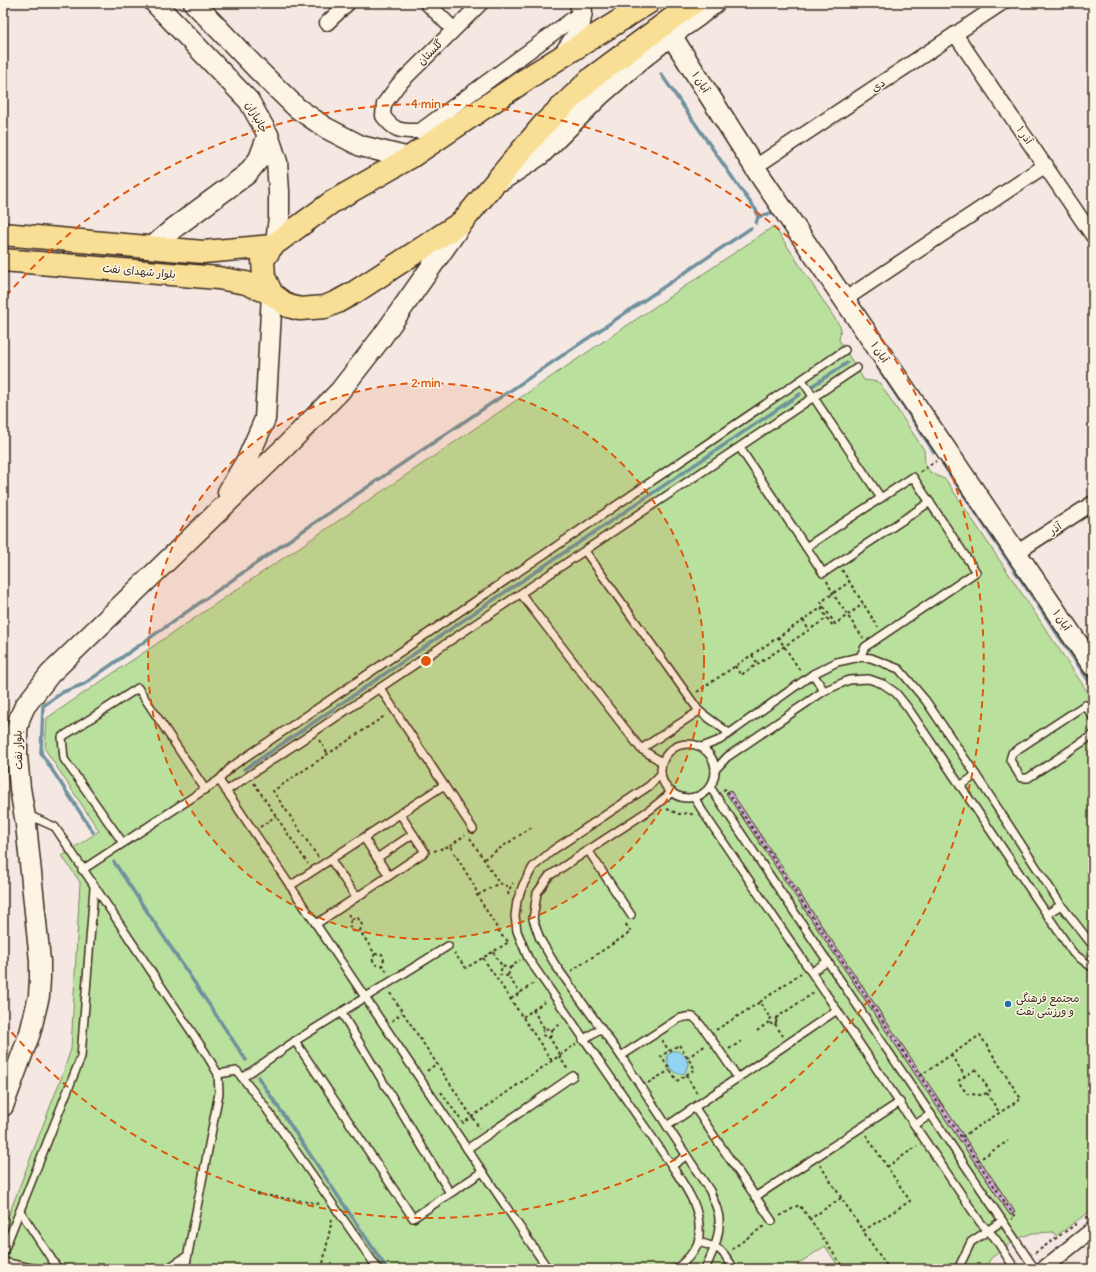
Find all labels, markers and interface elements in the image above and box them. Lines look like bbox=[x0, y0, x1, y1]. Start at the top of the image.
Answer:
street label: گلستان bbox=[414, 36, 446, 68]
street label: آبان ۱ bbox=[688, 69, 714, 97]
street label: دی bbox=[868, 75, 888, 95]
text: 4 min bbox=[411, 96, 441, 111]
street label: جانبازان bbox=[242, 99, 272, 136]
street label: آذر ۱ bbox=[1014, 123, 1037, 148]
street label: بلوار شهدای نفت bbox=[102, 261, 176, 282]
street label: آبان ۱ bbox=[867, 339, 893, 367]
text: 2 min bbox=[411, 375, 441, 390]
street label: آذر bbox=[1045, 518, 1065, 538]
street label: آبان ۱ bbox=[1049, 607, 1075, 635]
centre of rings bbox=[419, 654, 433, 668]
street label: بلوار نفت bbox=[11, 730, 26, 770]
place label: مجتمع فرهنگى و ورزشى نفت bbox=[1016, 991, 1079, 1019]
marker: مجتمع فرهنگى و ورزشى نفت bbox=[1003, 999, 1013, 1009]

